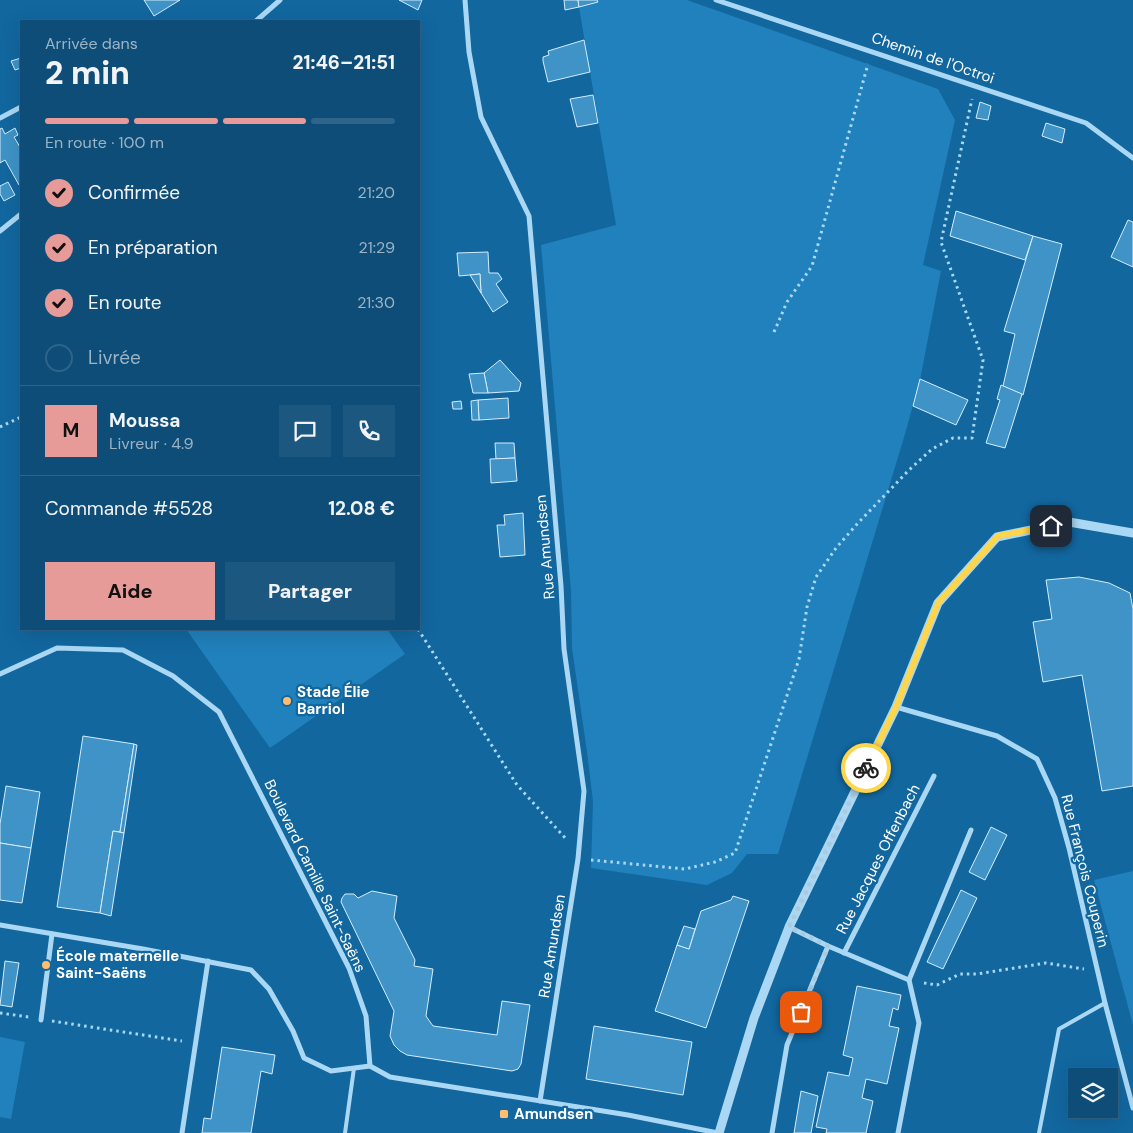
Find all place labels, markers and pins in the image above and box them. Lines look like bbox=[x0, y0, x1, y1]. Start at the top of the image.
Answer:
pin bbox=[1030, 505, 1072, 547]
place label: Stade Élie Barriol bbox=[297, 682, 370, 719]
marker: Stade Élie Barriol bbox=[281, 695, 293, 707]
place label: École maternelle Saint-Saëns bbox=[56, 946, 179, 983]
marker: École maternelle Saint-Saëns bbox=[40, 959, 52, 971]
pin bbox=[780, 991, 822, 1033]
place label: Amundsen bbox=[514, 1104, 593, 1124]
marker: Amundsen bbox=[498, 1108, 510, 1120]

